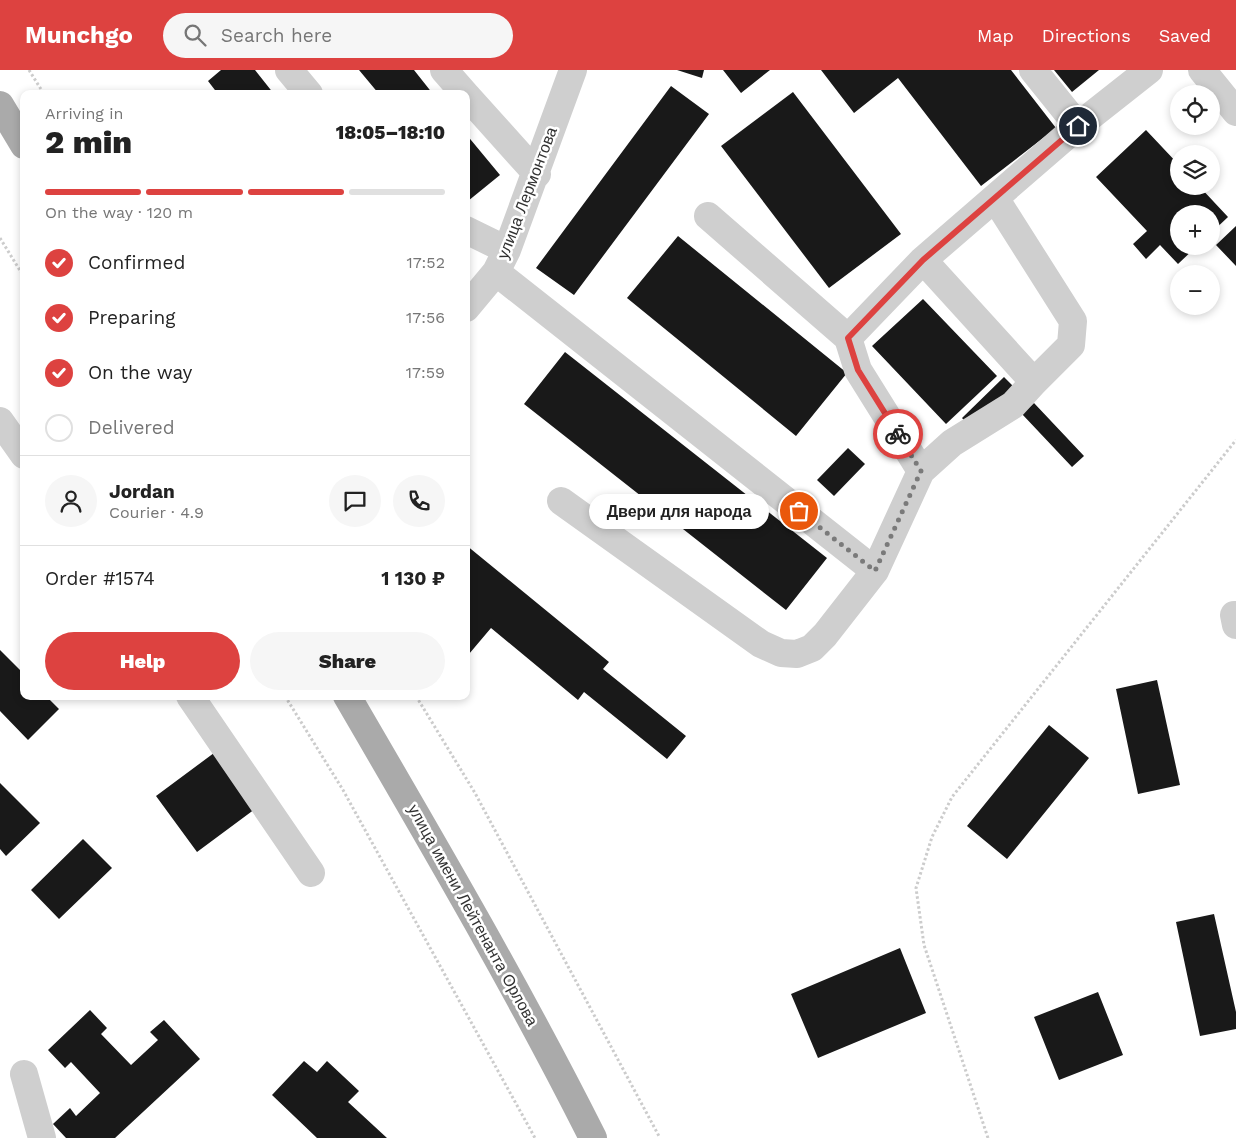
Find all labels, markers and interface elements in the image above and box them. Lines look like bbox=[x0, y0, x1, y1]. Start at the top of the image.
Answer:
search box bbox=[163, 13, 513, 58]
text: Munchgo bbox=[25, 21, 133, 49]
icon: search bbox=[181, 21, 209, 49]
text: Search here bbox=[221, 24, 332, 47]
text: Map bbox=[977, 25, 1014, 46]
text: Directions bbox=[1042, 25, 1131, 46]
text: Saved bbox=[1159, 25, 1211, 46]
map controls bbox=[1170, 85, 1220, 315]
button: locate bbox=[1170, 85, 1220, 135]
text: Arriving in bbox=[45, 104, 123, 123]
pin bbox=[1057, 105, 1099, 147]
icon: home bbox=[1064, 112, 1092, 140]
text: 18:05–18:10 bbox=[336, 121, 445, 144]
text: 2 min bbox=[45, 123, 132, 161]
street label: улица Лермонтова bbox=[493, 124, 561, 262]
button: layers bbox=[1170, 145, 1220, 195]
text: On the way · 120 m bbox=[45, 203, 193, 222]
button: + bbox=[1170, 205, 1220, 255]
icon: check bbox=[45, 249, 73, 277]
text: Confirmed bbox=[88, 251, 185, 274]
text: 17:52 bbox=[406, 253, 445, 272]
button: − bbox=[1170, 265, 1220, 315]
icon: check bbox=[45, 304, 73, 332]
text: Preparing bbox=[88, 306, 175, 329]
text: 17:56 bbox=[406, 308, 445, 327]
icon: check bbox=[45, 359, 73, 387]
text: On the way bbox=[88, 361, 192, 384]
text: 17:59 bbox=[406, 363, 445, 382]
courier bbox=[873, 409, 923, 459]
text: Delivered bbox=[88, 416, 175, 439]
icon: bike bbox=[884, 420, 912, 448]
button: person bbox=[45, 475, 97, 527]
button: chat bbox=[329, 475, 381, 527]
button: phone bbox=[393, 475, 445, 527]
text: Jordan bbox=[109, 480, 175, 503]
pin bbox=[778, 490, 820, 532]
callout: Двери для народа bbox=[589, 494, 769, 528]
icon: bag bbox=[785, 497, 813, 525]
text: Двери для народа bbox=[607, 502, 751, 521]
text: Courier · 4.9 bbox=[109, 503, 204, 522]
text: Order #1574 bbox=[45, 567, 155, 590]
text: 1 130 ₽ bbox=[381, 567, 445, 590]
button: Help bbox=[45, 632, 240, 690]
button: Share bbox=[250, 632, 445, 690]
street label: улица имени Лейтенанта Орлова bbox=[404, 801, 542, 1029]

